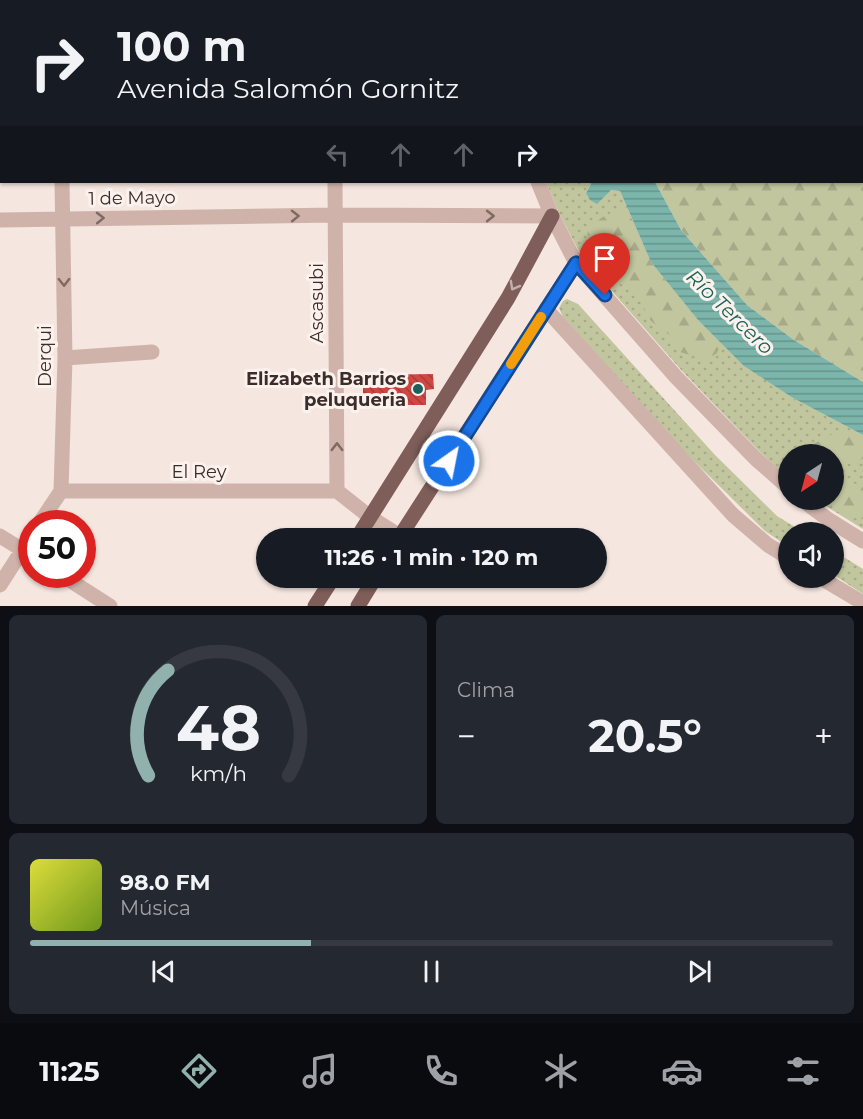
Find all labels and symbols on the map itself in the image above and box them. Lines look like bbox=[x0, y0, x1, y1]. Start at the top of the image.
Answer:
street label: 1 de Mayo bbox=[88, 186, 176, 210]
one-way arrow bbox=[291, 210, 300, 222]
one-way arrow bbox=[486, 210, 495, 222]
one-way arrow bbox=[96, 212, 105, 224]
pin bbox=[579, 233, 630, 295]
street label: Ascasubi bbox=[306, 263, 328, 343]
water label: Río Tercero bbox=[682, 265, 778, 359]
one-way arrow bbox=[58, 277, 70, 286]
one-way arrow bbox=[510, 280, 521, 290]
street label: Derqui bbox=[34, 325, 56, 387]
place label: Elizabeth Barrios peluqueria bbox=[246, 368, 406, 411]
marker: Elizabeth Barrios peluqueria bbox=[411, 382, 425, 396]
position arrow bbox=[417, 429, 481, 493]
one-way arrow bbox=[331, 443, 343, 452]
north arrow bbox=[778, 444, 844, 510]
street label: El Rey bbox=[171, 461, 227, 483]
speed limit sign: 50 bbox=[18, 510, 96, 588]

